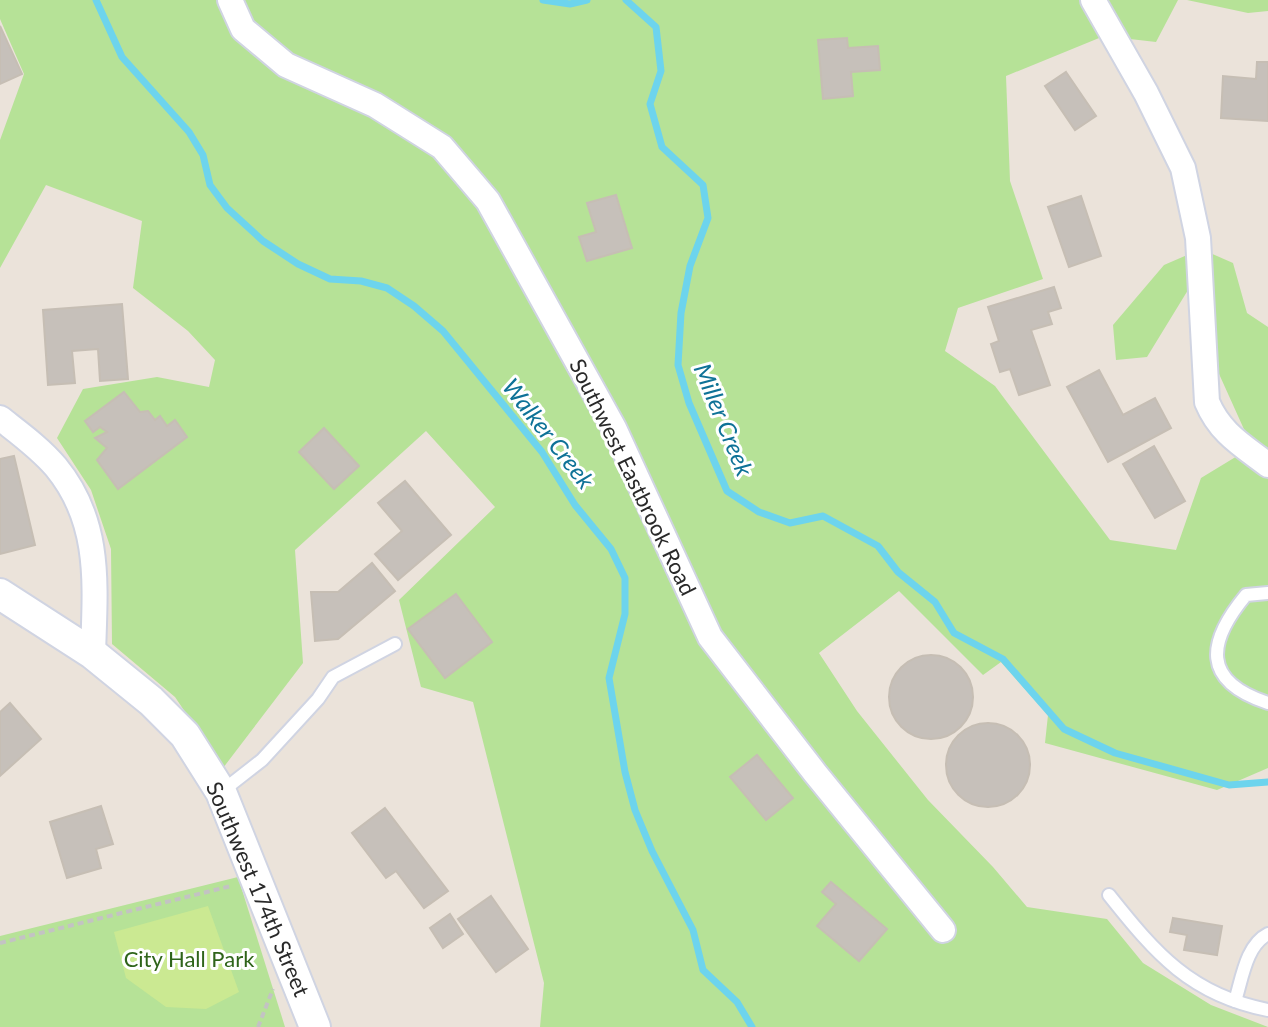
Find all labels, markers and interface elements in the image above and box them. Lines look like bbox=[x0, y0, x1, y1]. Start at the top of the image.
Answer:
street label: Southwest Eastbrook Road bbox=[564, 354, 703, 599]
water label: Miller Creek bbox=[689, 359, 760, 480]
water label: Walker Creek bbox=[497, 372, 602, 494]
street label: Southwest 174th Street bbox=[201, 777, 316, 1000]
park label: City Hall Park bbox=[124, 945, 255, 972]

